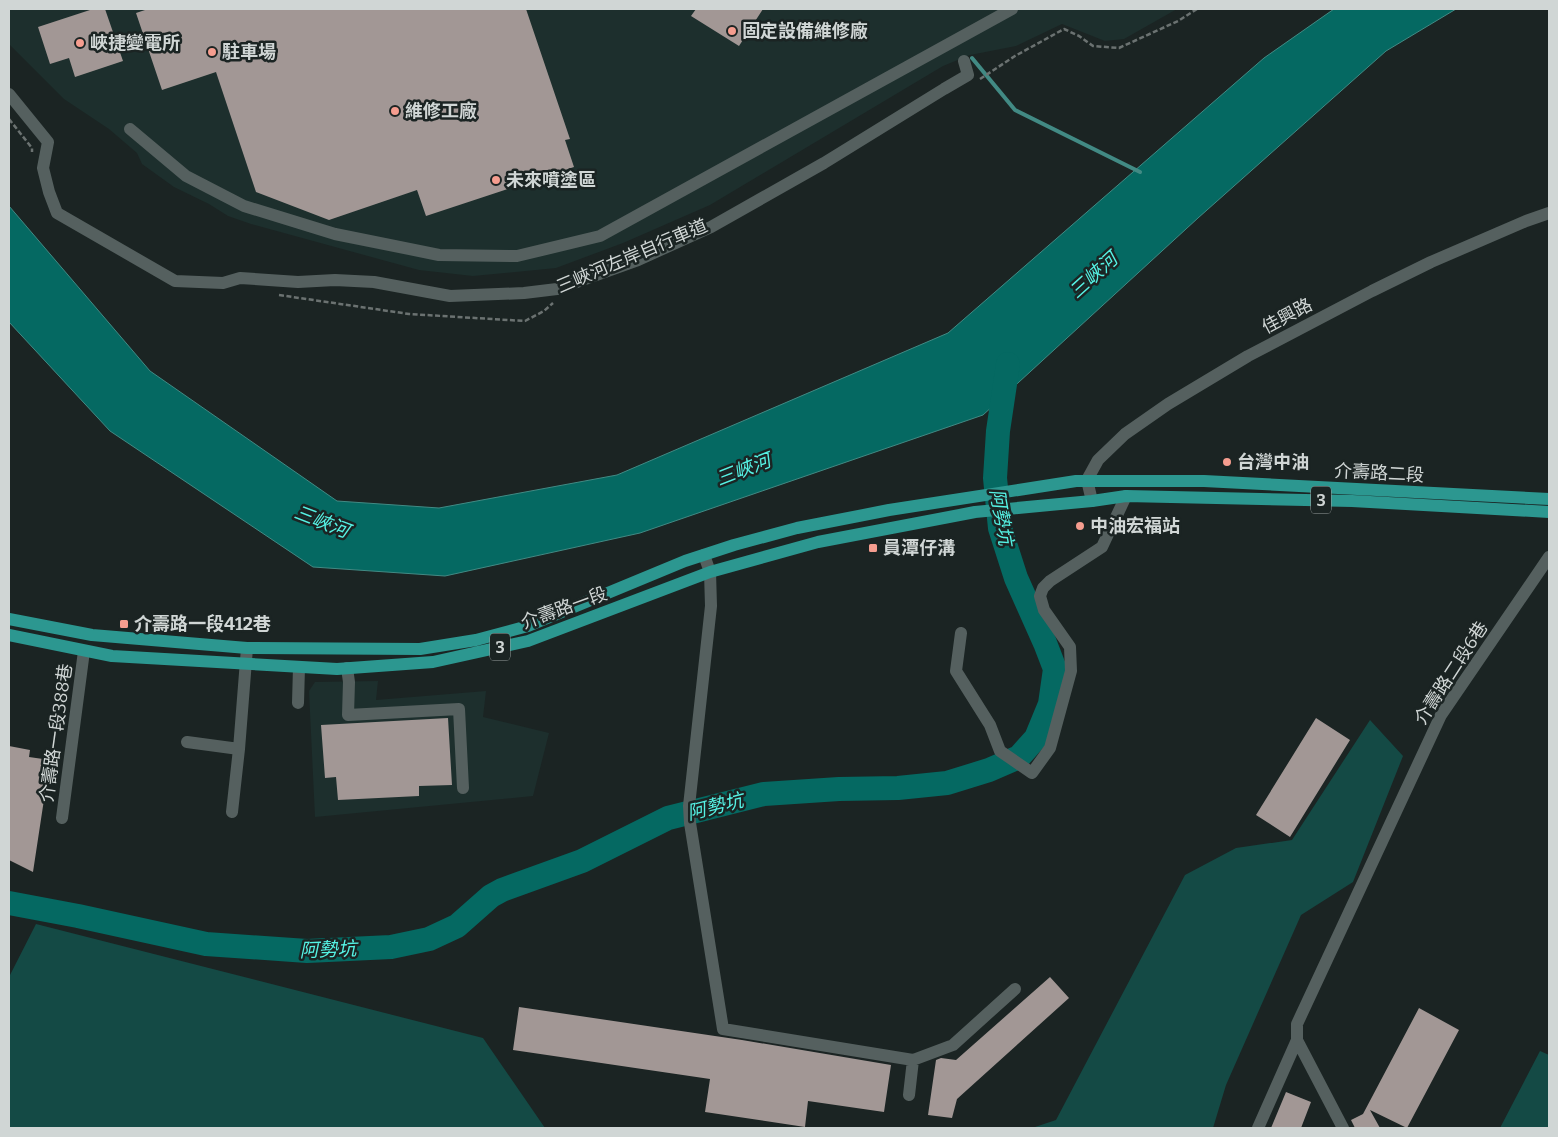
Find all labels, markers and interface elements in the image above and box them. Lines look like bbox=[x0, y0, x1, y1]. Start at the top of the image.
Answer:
place label: 固定設備維修廠 bbox=[742, 20, 868, 42]
marker: 固定設備維修廠 bbox=[726, 25, 738, 37]
place label: 峽捷變電所 bbox=[90, 32, 180, 54]
marker: 峽捷變電所 bbox=[74, 37, 86, 49]
place label: 駐車場 bbox=[222, 41, 276, 63]
marker: 駐車場 bbox=[206, 46, 218, 58]
place label: 維修工廠 bbox=[405, 100, 477, 122]
marker: 維修工廠 bbox=[389, 105, 401, 117]
place label: 未來噴塗區 bbox=[506, 169, 596, 191]
marker: 未來噴塗區 bbox=[490, 174, 502, 186]
street label: 三峽河左岸自行車道 bbox=[553, 214, 711, 298]
water label: 三峽河 bbox=[1064, 245, 1125, 303]
street label: 佳興路 bbox=[1258, 294, 1316, 338]
water label: 三峽河 bbox=[712, 447, 778, 490]
place label: 台灣中油 bbox=[1237, 451, 1309, 473]
marker: 台灣中油 bbox=[1221, 456, 1233, 468]
street label: 介壽路二段 bbox=[1333, 460, 1425, 486]
road number: 3 bbox=[1311, 486, 1331, 514]
water label: 阿勢坑 bbox=[985, 487, 1018, 550]
water label: 三峽河 bbox=[291, 501, 356, 544]
place label: 中油宏福站 bbox=[1090, 515, 1180, 537]
marker: 中油宏福站 bbox=[1074, 520, 1086, 532]
place label: 員潭仔溝 bbox=[883, 537, 955, 559]
marker: 員潭仔溝 bbox=[867, 542, 879, 554]
street label: 介壽路一段 bbox=[518, 582, 610, 634]
place label: 介壽路一段412巷 bbox=[134, 613, 271, 635]
street label: 介壽路二段6巷 bbox=[1409, 617, 1493, 729]
marker: 介壽路一段412巷 bbox=[118, 618, 130, 630]
road number: 3 bbox=[490, 634, 510, 660]
street label: 介壽路一段388巷 bbox=[35, 662, 77, 804]
water label: 阿勢坑 bbox=[685, 788, 748, 825]
water label: 阿勢坑 bbox=[299, 937, 360, 962]

